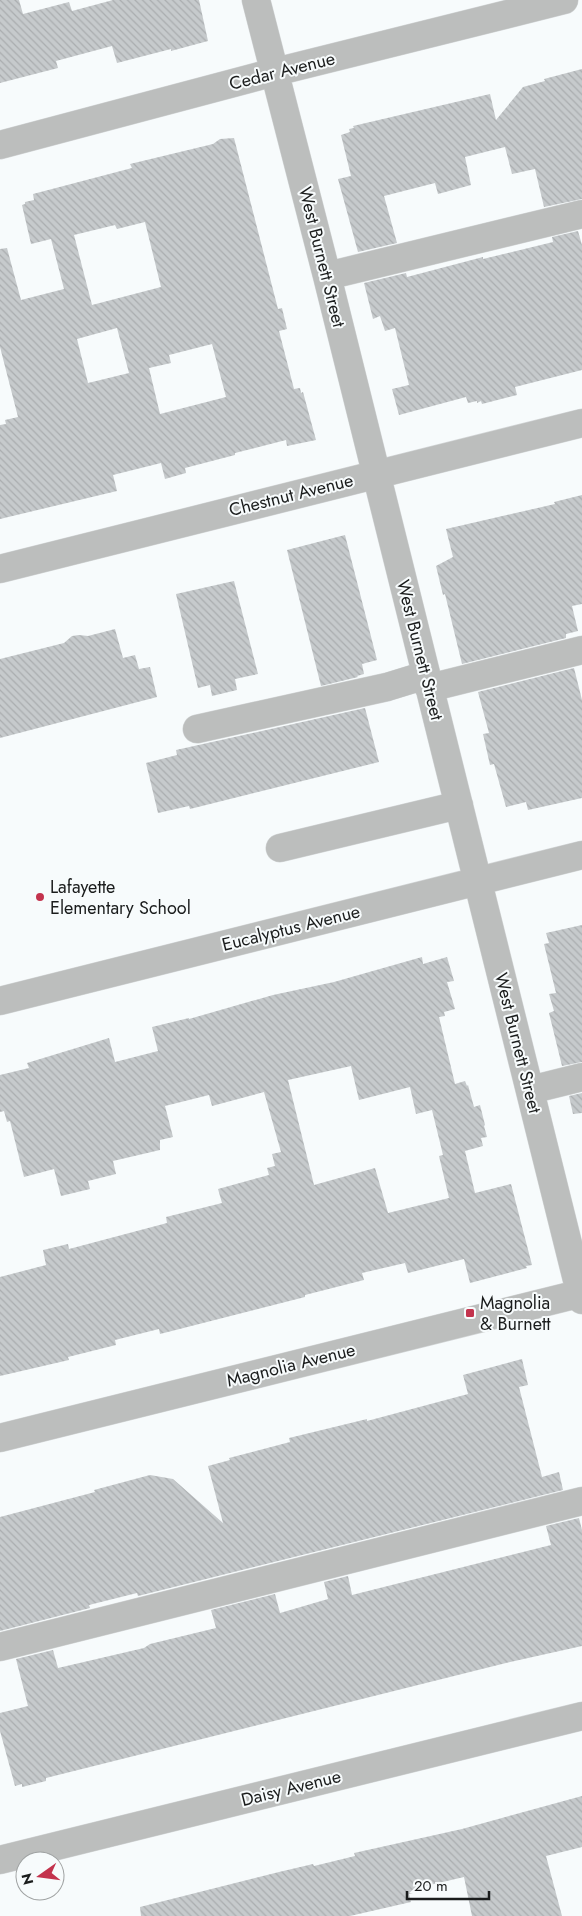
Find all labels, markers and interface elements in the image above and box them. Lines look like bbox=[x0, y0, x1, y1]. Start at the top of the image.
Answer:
street label: Cedar Avenue bbox=[226, 45, 338, 97]
street label: West Burnett Street bbox=[292, 184, 352, 331]
street label: Chestnut Avenue bbox=[226, 467, 356, 523]
street label: West Burnett Street bbox=[390, 577, 450, 724]
place label: Lafayette Elementary School bbox=[50, 874, 191, 921]
marker: Lafayette Elementary School bbox=[34, 891, 46, 903]
street label: Eucalyptus Avenue bbox=[219, 898, 363, 958]
street label: West Burnett Street bbox=[488, 970, 548, 1117]
place label: Magnolia & Burnett bbox=[480, 1290, 551, 1337]
marker: Magnolia & Burnett bbox=[464, 1307, 476, 1319]
street label: Magnolia Avenue bbox=[224, 1336, 358, 1394]
street label: Daisy Avenue bbox=[238, 1763, 344, 1813]
north arrow bbox=[15, 1851, 65, 1901]
scale bar bbox=[407, 1868, 490, 1900]
text: N bbox=[16, 1871, 38, 1887]
text: 20 m bbox=[414, 1875, 448, 1897]

